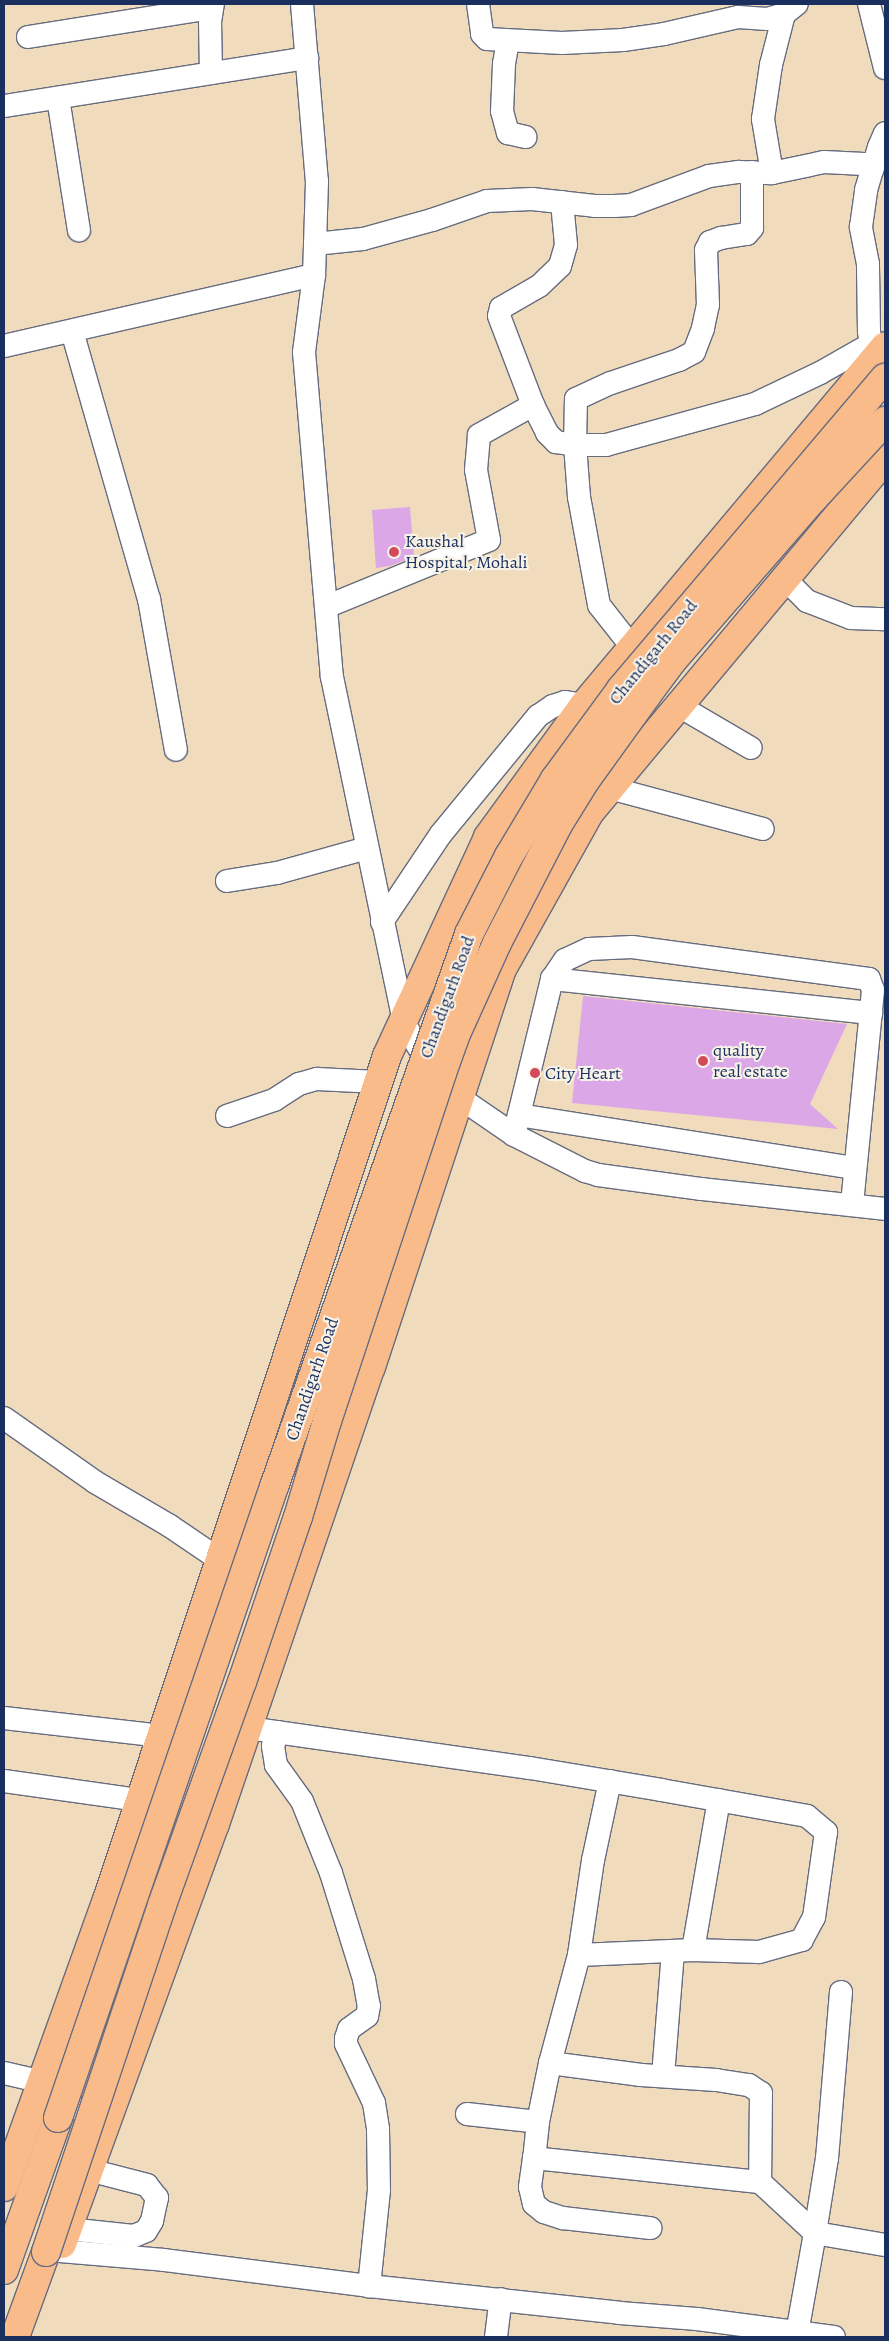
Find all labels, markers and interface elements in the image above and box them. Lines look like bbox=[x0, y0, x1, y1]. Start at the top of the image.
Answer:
place label: Kaushal Hospital, Mohali bbox=[405, 531, 528, 574]
marker: Kaushal Hospital, Mohali bbox=[387, 545, 401, 559]
street label: Chandigarh Road bbox=[604, 595, 702, 709]
street label: Chandigarh Road bbox=[415, 933, 479, 1061]
place label: quality real estate bbox=[713, 1040, 788, 1082]
marker: quality real estate bbox=[697, 1055, 709, 1067]
place label: City Heart bbox=[545, 1062, 621, 1084]
marker: City Heart bbox=[529, 1067, 541, 1079]
street label: Chandigarh Road bbox=[281, 1315, 343, 1443]

